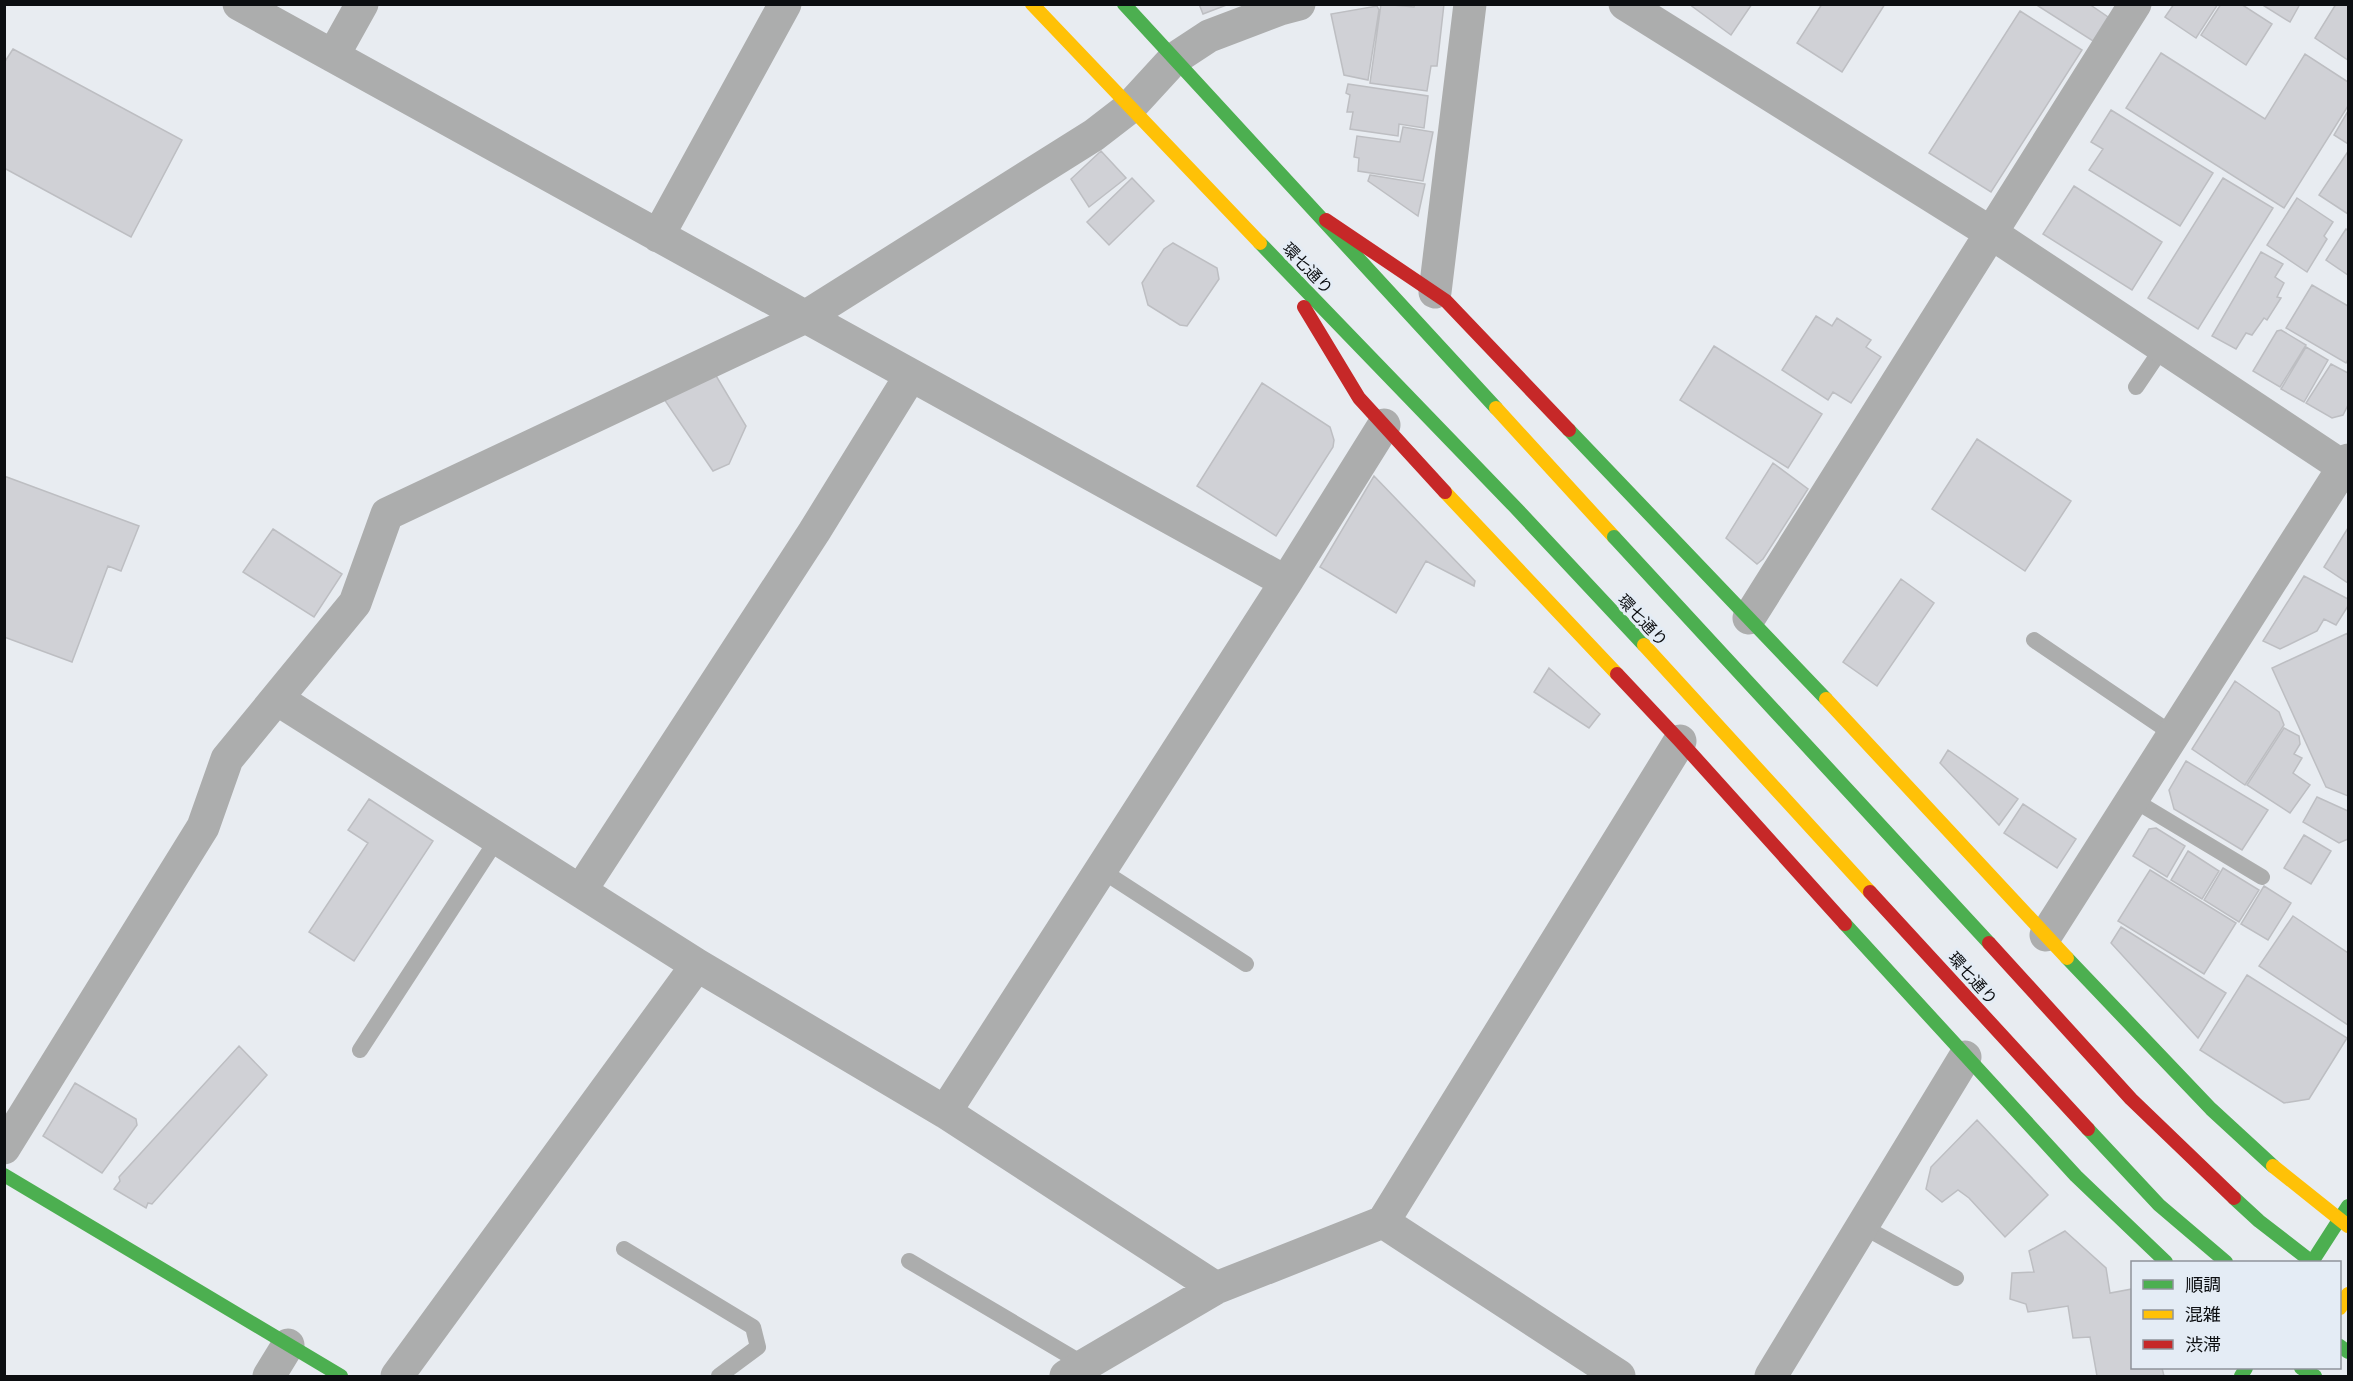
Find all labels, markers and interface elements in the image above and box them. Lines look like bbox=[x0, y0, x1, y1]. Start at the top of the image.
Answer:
street label: 環七通り bbox=[1279, 239, 1337, 298]
street label: 環七通り bbox=[1614, 590, 1671, 650]
street label: 環七通り bbox=[1944, 948, 2001, 1008]
legend bbox=[2131, 1261, 2341, 1369]
text: 順調 bbox=[2185, 1274, 2221, 1296]
text: 混雑 bbox=[2185, 1304, 2221, 1326]
text: 渋滞 bbox=[2185, 1334, 2221, 1356]

